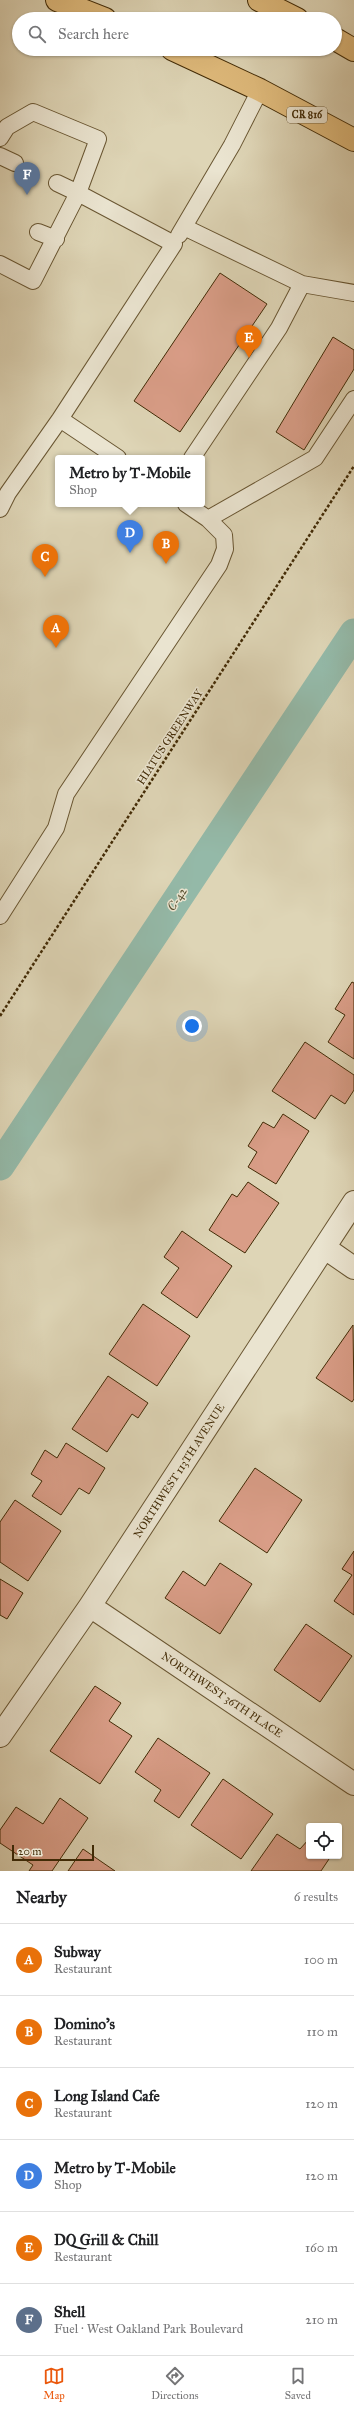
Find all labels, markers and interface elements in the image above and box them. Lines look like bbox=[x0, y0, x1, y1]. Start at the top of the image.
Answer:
search box bbox=[12, 12, 342, 56]
icon: search bbox=[26, 23, 48, 45]
text: Search here bbox=[58, 25, 129, 43]
road number: CR 816 bbox=[287, 107, 327, 123]
pin: F bbox=[14, 162, 40, 195]
pin: E bbox=[236, 325, 262, 358]
popup bbox=[55, 455, 205, 507]
text: Metro by T-Mobile bbox=[69, 464, 191, 482]
text: Shop bbox=[69, 482, 97, 498]
pin: D bbox=[117, 520, 143, 553]
pin: B bbox=[153, 531, 179, 564]
pin: C bbox=[32, 544, 58, 577]
pin: A bbox=[43, 615, 69, 648]
street label: HIATUS GREENWAY bbox=[134, 686, 206, 787]
water label: C-42 bbox=[164, 885, 190, 913]
your location bbox=[182, 1016, 202, 1036]
street label: NORTHWEST 113TH AVENUE bbox=[131, 1401, 227, 1540]
street label: NORTHWEST 36TH PLACE bbox=[159, 1650, 285, 1741]
map controls bbox=[306, 1823, 342, 1859]
button: locate bbox=[306, 1823, 342, 1859]
scale bar bbox=[12, 1843, 94, 1862]
text: 20 m bbox=[18, 1845, 41, 1858]
text: Nearby bbox=[16, 1887, 67, 1908]
text: 6 results bbox=[294, 1889, 338, 1905]
text: Subway bbox=[54, 1943, 101, 1961]
text: A bbox=[25, 1952, 33, 1968]
text: 100 m bbox=[304, 1952, 338, 1968]
text: Restaurant bbox=[54, 1961, 112, 1977]
text: Domino's bbox=[54, 2015, 115, 2033]
text: B bbox=[25, 2024, 33, 2040]
text: 110 m bbox=[306, 2024, 338, 2040]
text: Restaurant bbox=[54, 2033, 112, 2049]
text: Long Island Cafe bbox=[54, 2087, 160, 2105]
text: C bbox=[25, 2096, 33, 2112]
text: 120 m bbox=[305, 2096, 338, 2112]
text: Restaurant bbox=[54, 2105, 112, 2121]
text: Metro by T-Mobile bbox=[54, 2159, 176, 2177]
text: D bbox=[24, 2168, 34, 2184]
text: 120 m bbox=[305, 2168, 338, 2184]
text: Shop bbox=[54, 2177, 82, 2193]
text: DQ Grill & Chill bbox=[54, 2231, 158, 2249]
text: E bbox=[24, 2240, 34, 2256]
text: 160 m bbox=[305, 2240, 338, 2256]
text: Restaurant bbox=[54, 2249, 112, 2265]
text: Shell bbox=[54, 2303, 85, 2321]
text: F bbox=[25, 2312, 33, 2328]
text: 210 m bbox=[305, 2312, 338, 2328]
text: Fuel · West Oakland Park Boulevard bbox=[54, 2321, 243, 2337]
tab: Map bbox=[43, 2365, 65, 2402]
tab: Directions bbox=[151, 2365, 199, 2402]
tab: Saved bbox=[285, 2365, 311, 2402]

